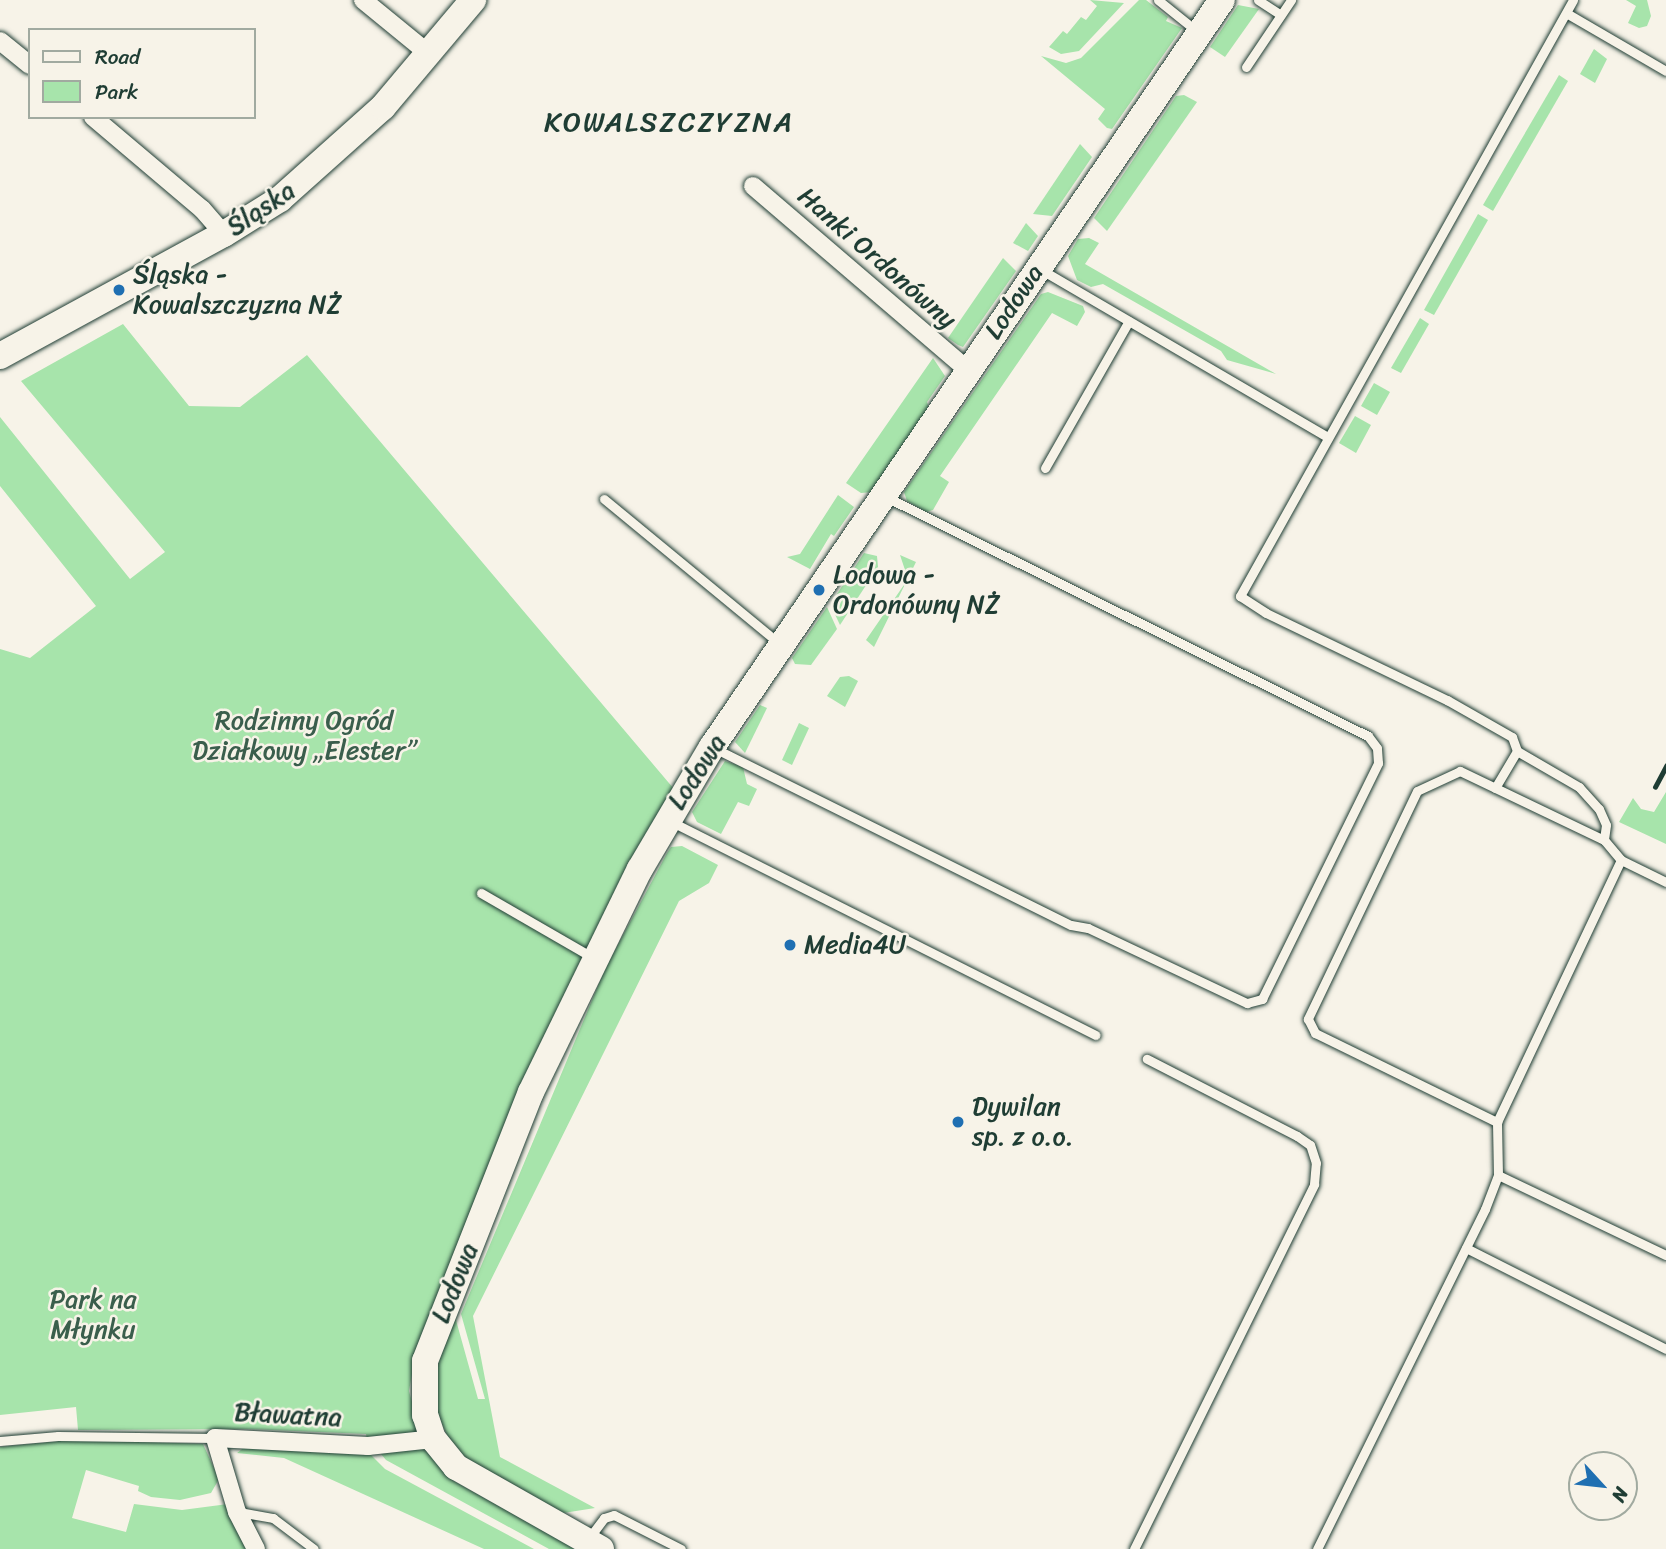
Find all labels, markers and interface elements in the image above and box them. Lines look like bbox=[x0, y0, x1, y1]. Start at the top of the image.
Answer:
legend bbox=[28, 28, 256, 119]
text: Road bbox=[95, 38, 140, 76]
text: Park bbox=[95, 73, 138, 111]
district label: KOWALSZCZYZNA bbox=[545, 105, 793, 139]
street label: Śląska bbox=[221, 175, 301, 243]
street label: Hanki Ordonówny bbox=[791, 181, 963, 335]
place label: Śląska - Kowalszczyzna NŻ bbox=[133, 259, 342, 320]
street label: Lodowa bbox=[978, 259, 1050, 345]
marker: Śląska - Kowalszczyzna NŻ bbox=[111, 282, 127, 298]
place label: Lodowa - Ordonówny NŻ bbox=[833, 559, 1000, 620]
marker: Lodowa - Ordonówny NŻ bbox=[811, 582, 827, 598]
park label: Rodzinny Ogród Działkowy „Elester” bbox=[192, 705, 416, 766]
street label: Lodowa bbox=[661, 729, 733, 815]
place label: Media4U bbox=[804, 929, 906, 961]
marker: Media4U bbox=[782, 937, 798, 953]
place label: Dywilan sp. z o.o. bbox=[972, 1091, 1074, 1152]
marker: Dywilan sp. z o.o. bbox=[950, 1114, 966, 1130]
street label: Lodowa bbox=[425, 1239, 485, 1327]
park label: Park na Młynku bbox=[49, 1284, 137, 1346]
street label: Bławatna bbox=[234, 1397, 342, 1433]
north arrow bbox=[1568, 1451, 1638, 1521]
text: N bbox=[1603, 1481, 1638, 1508]

